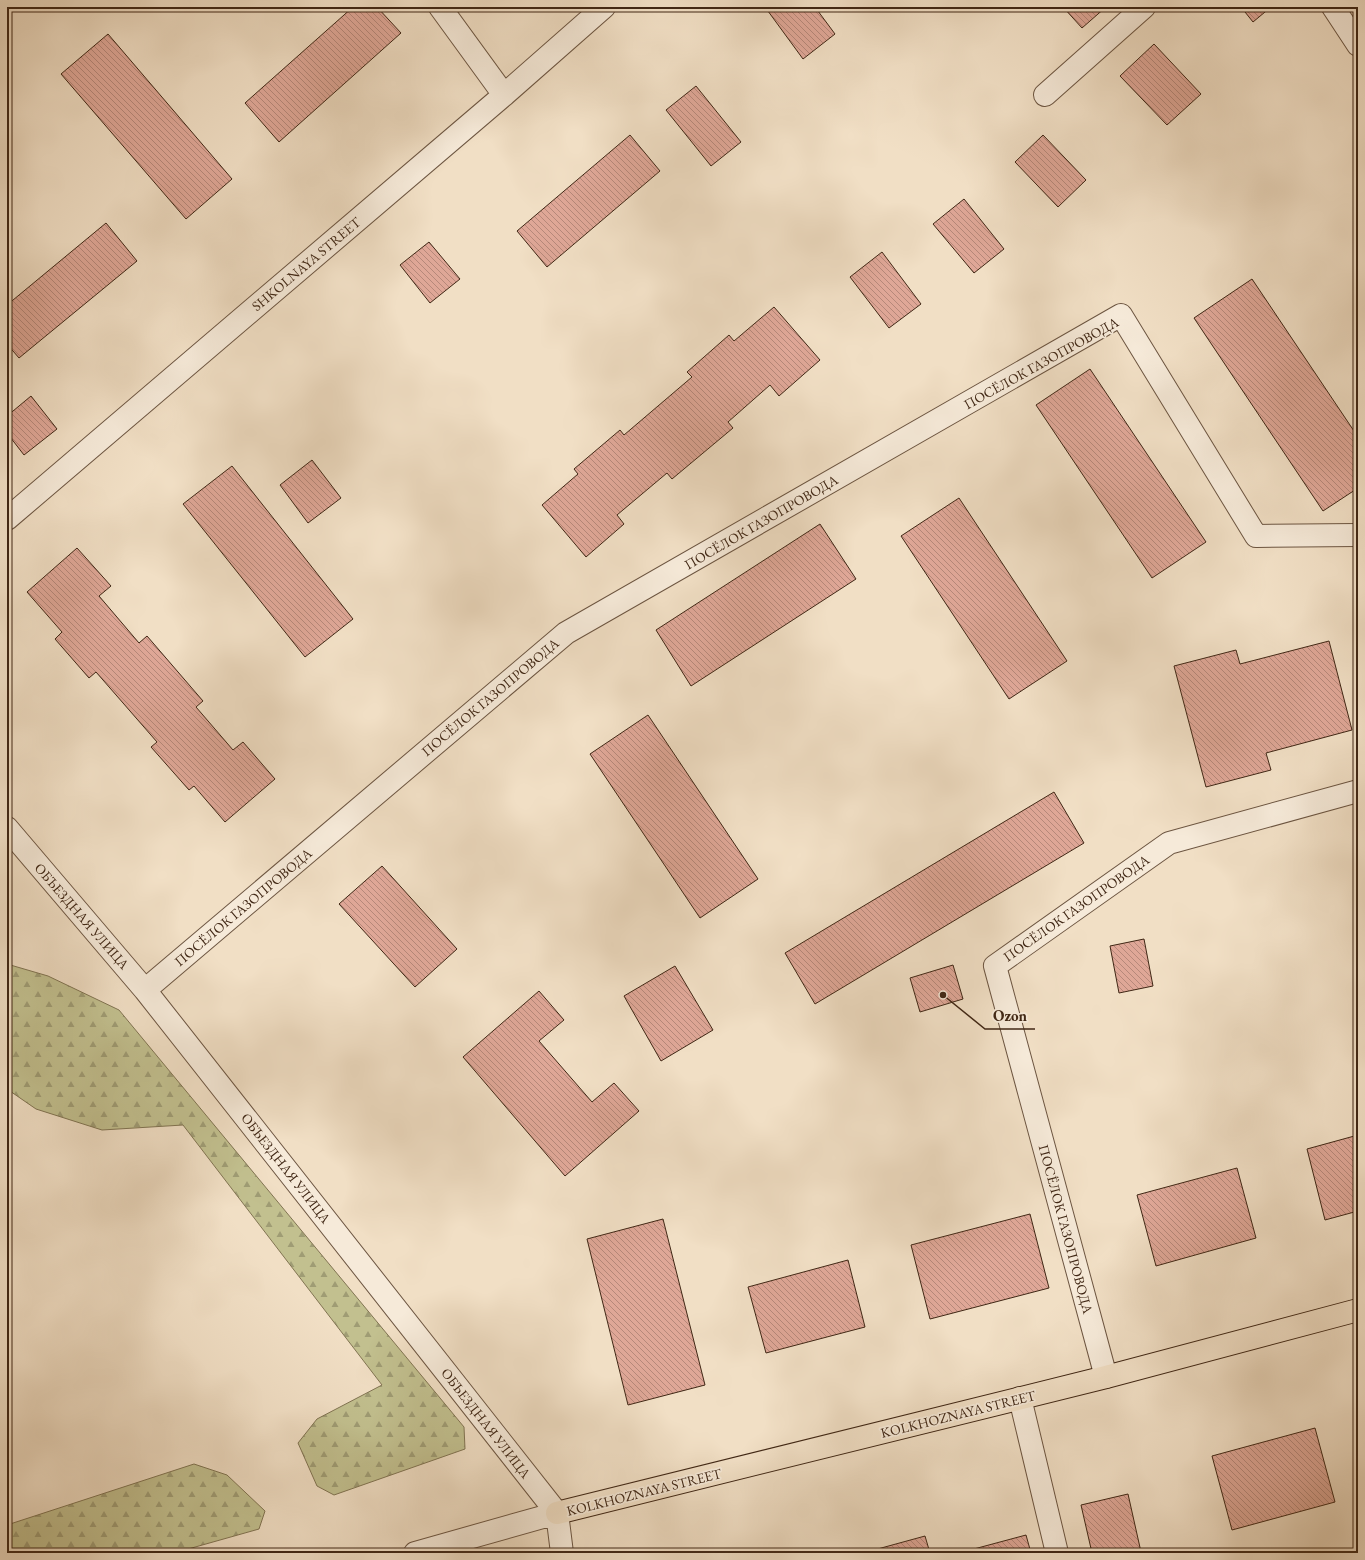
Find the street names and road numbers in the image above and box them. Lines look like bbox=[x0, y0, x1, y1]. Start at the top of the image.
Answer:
street label: SHKOLNAYA STREET bbox=[248, 213, 365, 315]
street label: ПОСЁЛОК ГАЗОПРОВОДА bbox=[960, 313, 1122, 413]
street label: ПОСЁЛОК ГАЗОПРОВОДА bbox=[681, 470, 841, 573]
street label: ПОСЁЛОК ГАЗОПРОВОДА bbox=[417, 634, 563, 760]
street label: ПОСЁЛОК ГАЗОПРОВОДА bbox=[170, 844, 316, 970]
street label: ПОСЁЛОК ГАЗОПРОВОДА bbox=[999, 850, 1153, 965]
street label: ОБЪЕЗДНАЯ УЛИЦА bbox=[31, 859, 133, 973]
street label: ОБЪЕЗДНАЯ УЛИЦА bbox=[237, 1109, 335, 1227]
street label: ПОСЁЛОК ГАЗОПРОВОДА bbox=[1035, 1142, 1097, 1316]
street label: ОБЪЕЗДНАЯ УЛИЦА bbox=[437, 1364, 535, 1482]
street label: KOLKHOZNAYA STREET bbox=[879, 1386, 1038, 1442]
street label: KOLKHOZNAYA STREET bbox=[565, 1464, 724, 1520]

